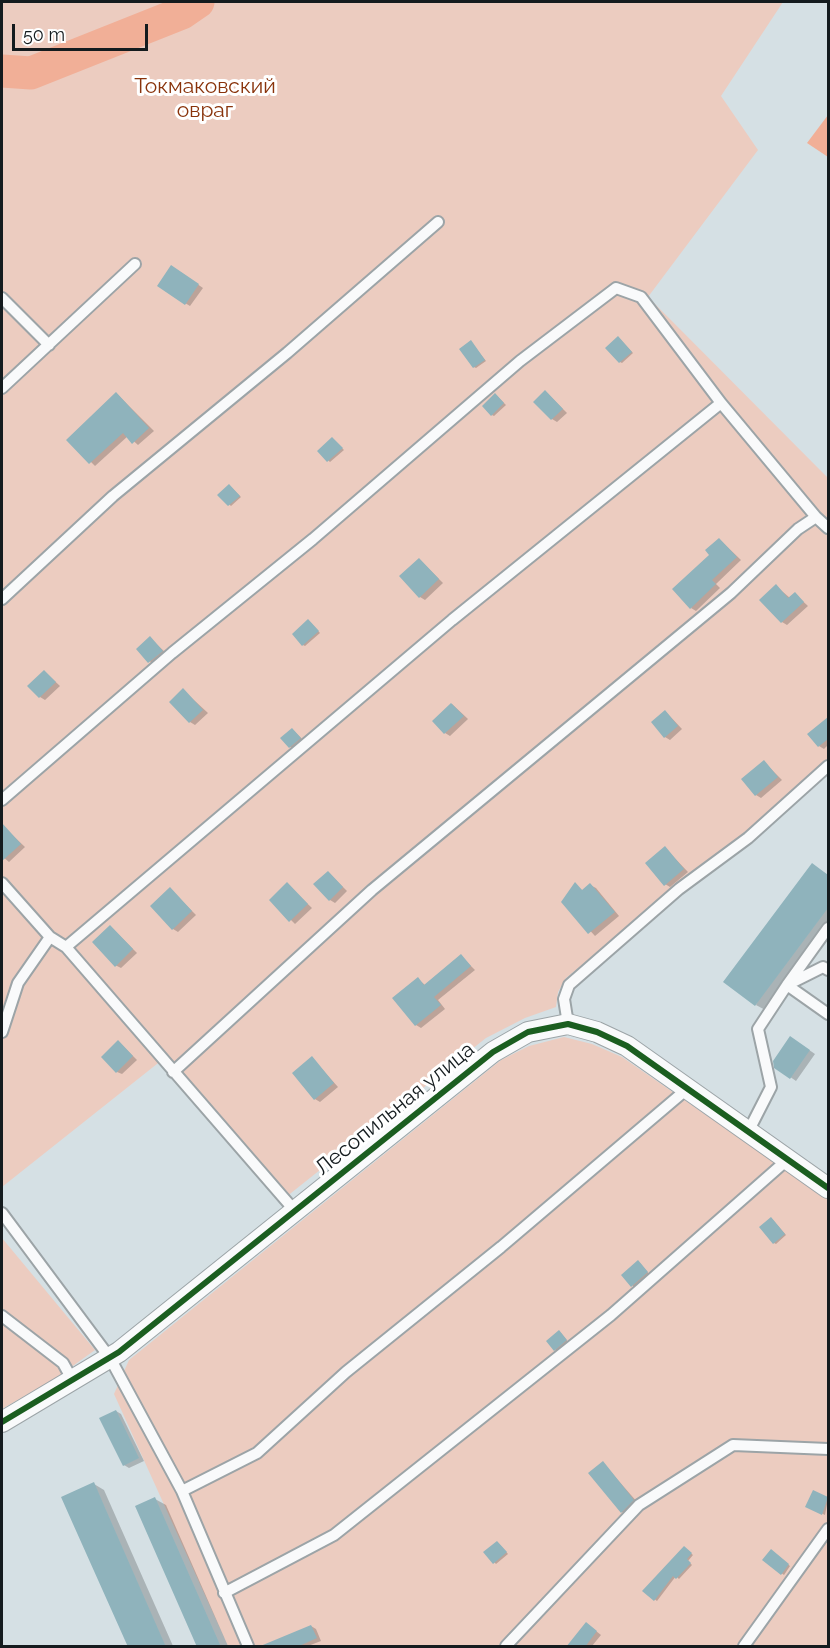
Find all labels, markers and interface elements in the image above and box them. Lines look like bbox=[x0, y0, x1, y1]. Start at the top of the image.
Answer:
scale bar bbox=[15, 12, 152, 50]
text: 50 m bbox=[23, 24, 65, 45]
park label: Токмаковский овраг bbox=[134, 74, 276, 124]
street label: Лесопильная улица bbox=[310, 1037, 480, 1181]

